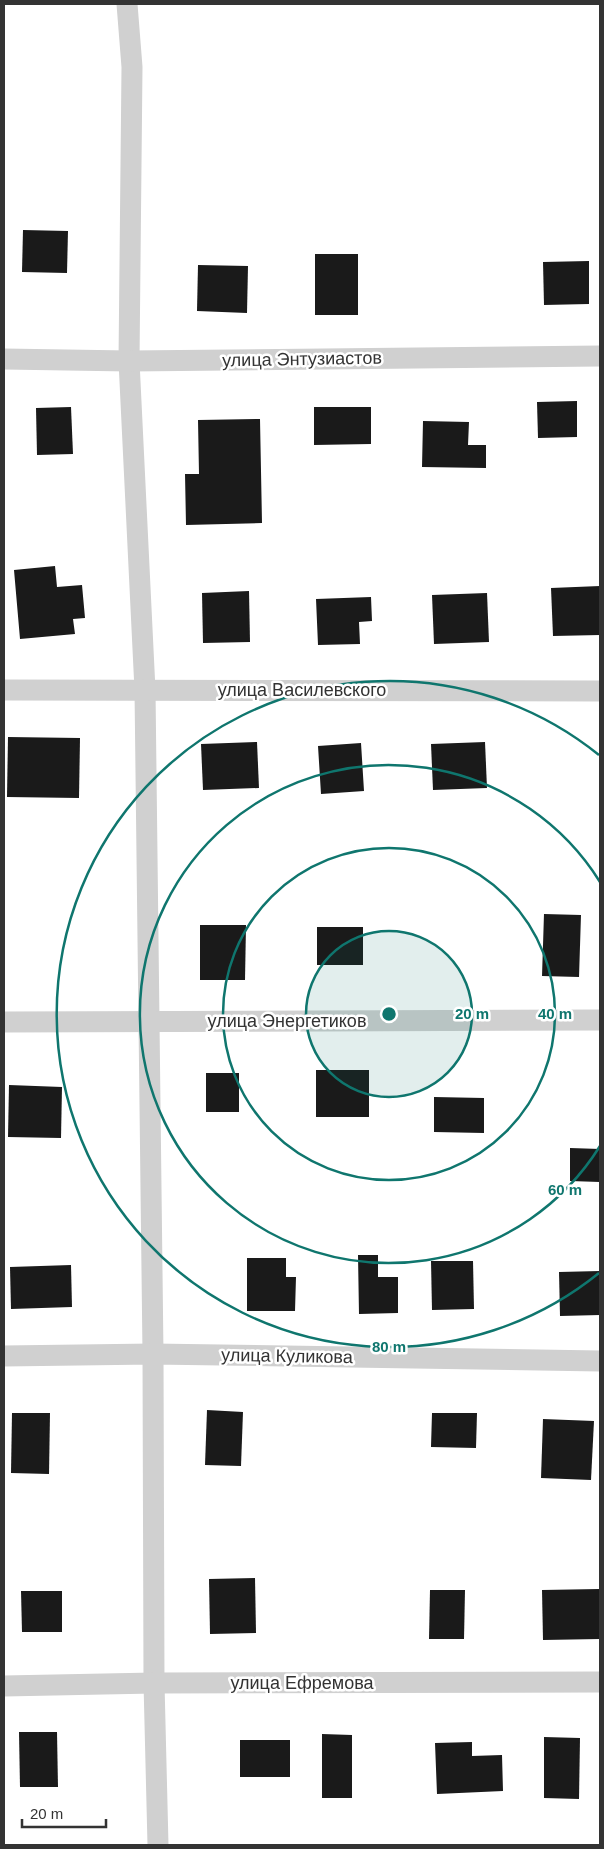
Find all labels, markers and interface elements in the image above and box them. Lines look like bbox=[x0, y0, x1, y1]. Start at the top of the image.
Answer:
street label: улица Энтузиастов bbox=[222, 348, 382, 370]
street label: улица Василевского bbox=[218, 680, 386, 700]
centre of rings bbox=[380, 1005, 398, 1023]
text: 20 m bbox=[455, 1005, 489, 1022]
text: 40 m bbox=[538, 1005, 572, 1022]
street label: улица Энергетиков bbox=[208, 1011, 366, 1031]
text: 60 m bbox=[548, 1181, 582, 1198]
text: 80 m bbox=[372, 1338, 406, 1355]
street label: улица Куликова bbox=[221, 1345, 354, 1367]
street label: улица Ефремова bbox=[230, 1673, 375, 1693]
scale bar bbox=[22, 1796, 106, 1828]
text: 20 m bbox=[30, 1805, 63, 1822]

